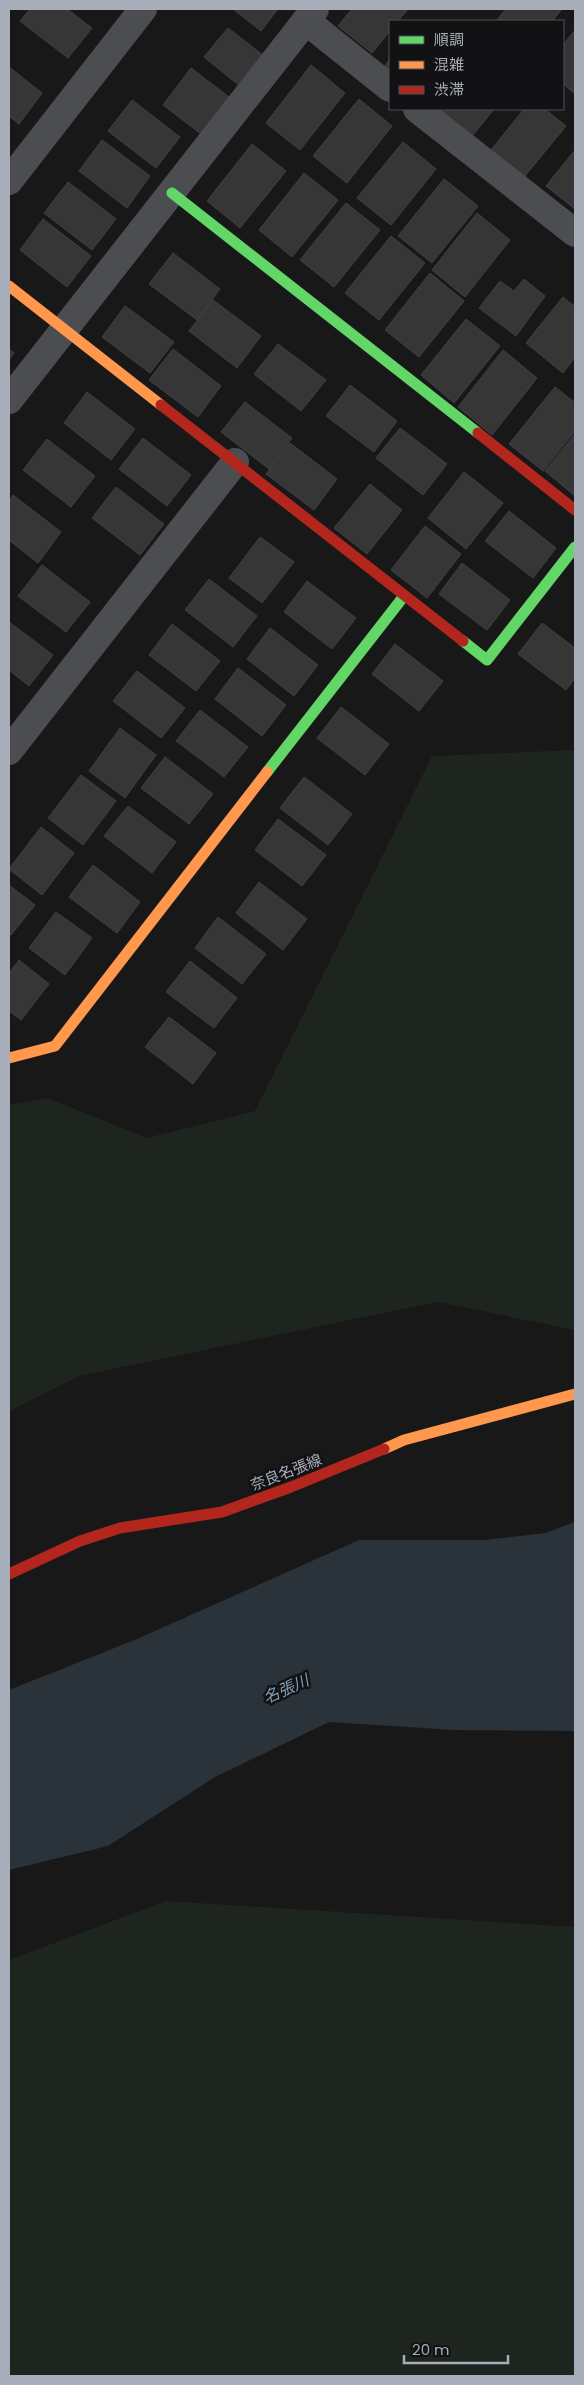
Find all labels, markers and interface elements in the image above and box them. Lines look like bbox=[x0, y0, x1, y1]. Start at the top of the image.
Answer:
legend bbox=[389, 20, 564, 110]
text: 順調 bbox=[434, 29, 464, 50]
text: 混雑 bbox=[434, 54, 464, 75]
text: 渋滞 bbox=[434, 79, 464, 100]
street label: 奈良名張線 bbox=[247, 1449, 325, 1495]
water label: 名張川 bbox=[259, 1668, 314, 1709]
scale bar bbox=[404, 2332, 508, 2364]
text: 20 m bbox=[412, 2339, 450, 2360]

